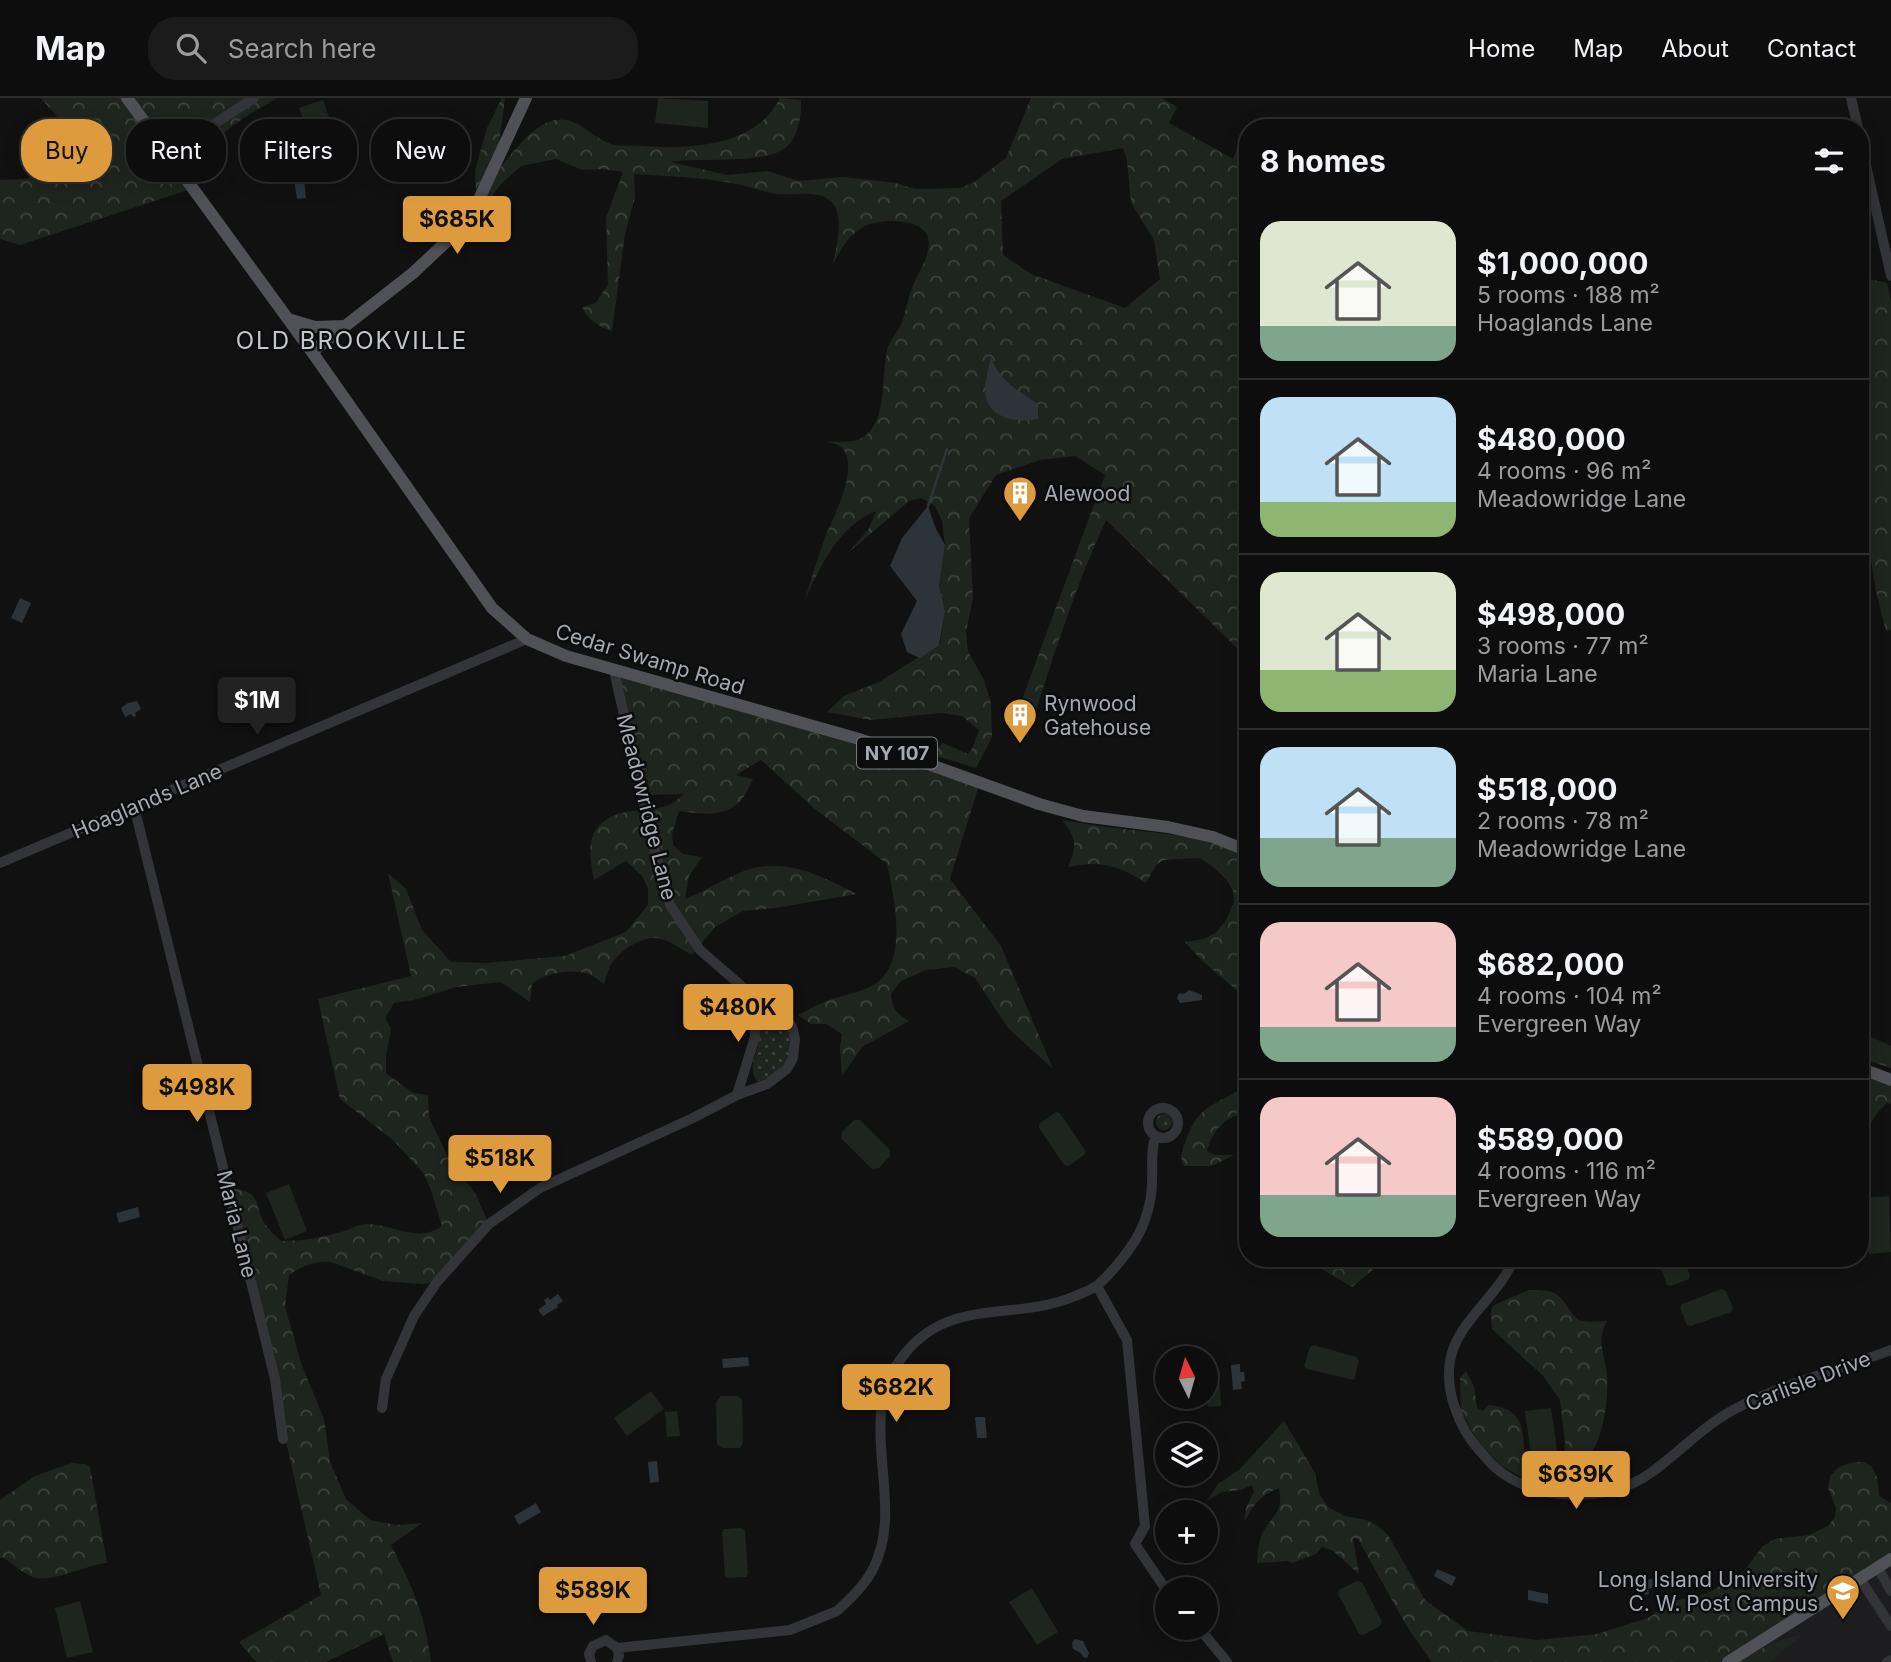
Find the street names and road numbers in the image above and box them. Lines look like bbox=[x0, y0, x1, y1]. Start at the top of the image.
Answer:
street label: Cedar Swamp Road bbox=[552, 618, 748, 700]
street label: Meadowridge Lane bbox=[612, 711, 682, 903]
road number: NY 107 bbox=[857, 738, 937, 768]
street label: Hoaglands Lane bbox=[68, 758, 226, 844]
street label: Maria Lane bbox=[212, 1168, 262, 1280]
street label: Carlisle Drive bbox=[1742, 1346, 1874, 1416]

